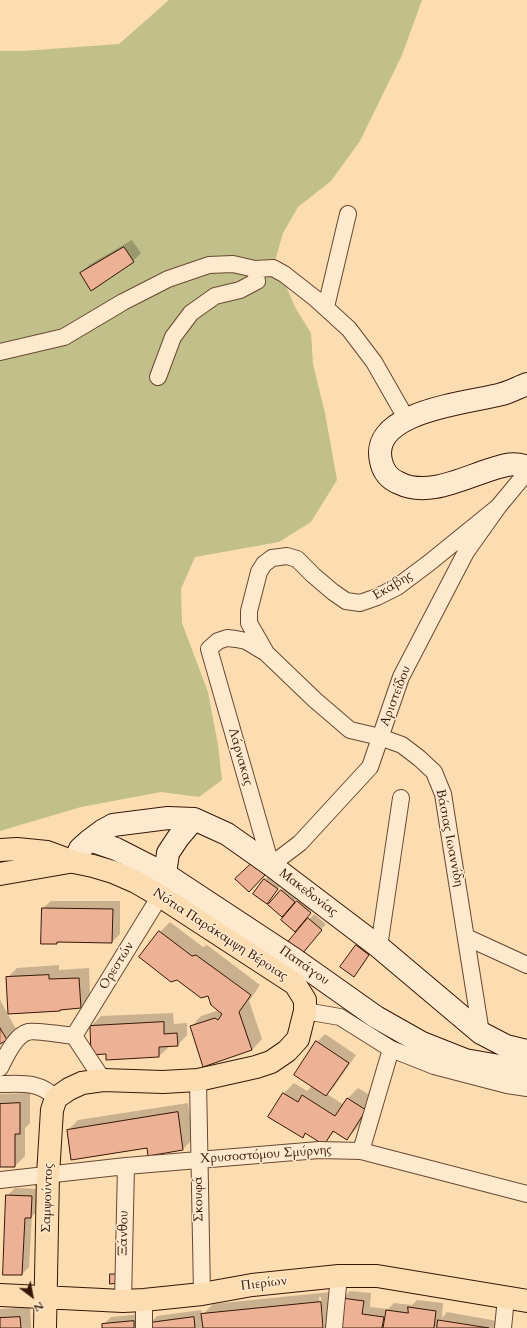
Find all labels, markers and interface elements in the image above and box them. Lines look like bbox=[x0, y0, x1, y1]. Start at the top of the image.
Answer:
street label: Εκάβης bbox=[370, 568, 416, 604]
street label: Αριστείδου bbox=[377, 664, 415, 728]
street label: Λάρνακας bbox=[224, 726, 256, 788]
street label: Βάσιας Ιωαννίδη bbox=[432, 788, 466, 888]
street label: Μακεδονίας bbox=[275, 866, 341, 920]
street label: Νότια Παράκαμψη Βέροιας bbox=[150, 886, 290, 984]
street label: Ορεστών bbox=[96, 939, 138, 993]
street label: Παπάγου bbox=[276, 943, 332, 989]
street label: Χρυσοστόμου Σμύρνης bbox=[200, 1143, 332, 1167]
street label: Σαμψούντος bbox=[39, 1163, 57, 1233]
street label: Σκουφά bbox=[191, 1176, 207, 1222]
street label: Ξάνθου bbox=[116, 1210, 132, 1256]
street label: Πιερίων bbox=[240, 1273, 288, 1295]
north arrow bbox=[12, 1276, 52, 1316]
text: N bbox=[31, 1298, 47, 1315]

